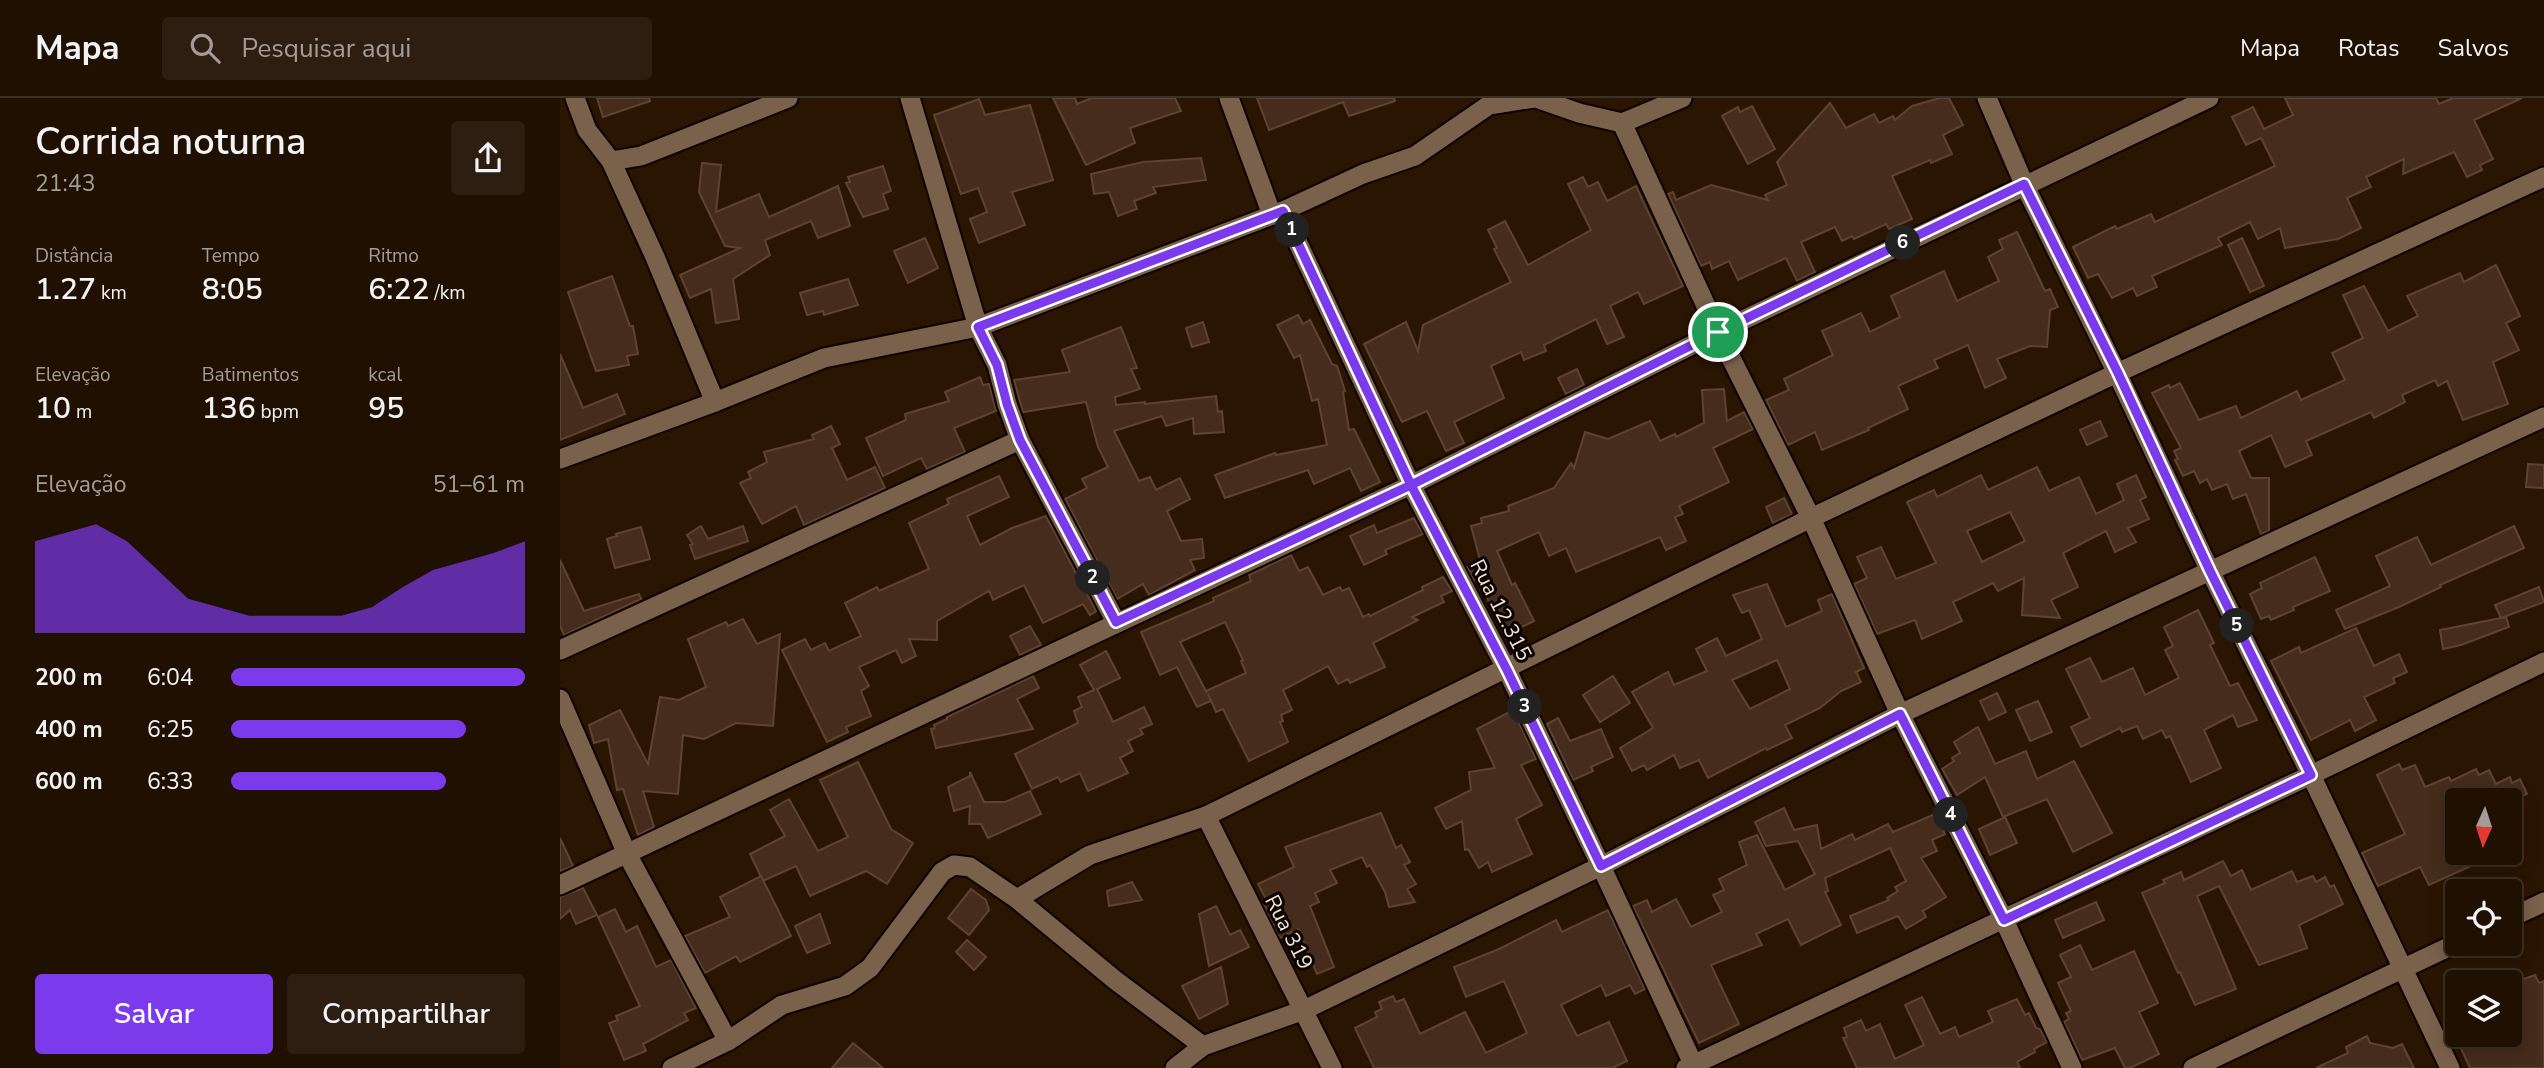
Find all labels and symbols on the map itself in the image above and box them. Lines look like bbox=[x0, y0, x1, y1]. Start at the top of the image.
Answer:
pin: 1 bbox=[1274, 212, 1310, 248]
pin: 6 bbox=[1886, 226, 1920, 260]
pin bbox=[1688, 302, 1748, 362]
street label: Rua 12.315 bbox=[1464, 555, 1538, 665]
pin: 2 bbox=[1076, 560, 1110, 596]
pin: 5 bbox=[2220, 608, 2254, 644]
pin: 3 bbox=[1508, 690, 1542, 724]
north arrow bbox=[2445, 788, 2522, 864]
pin: 4 bbox=[1934, 798, 1968, 832]
street label: Rua 319 bbox=[1258, 890, 1320, 974]

